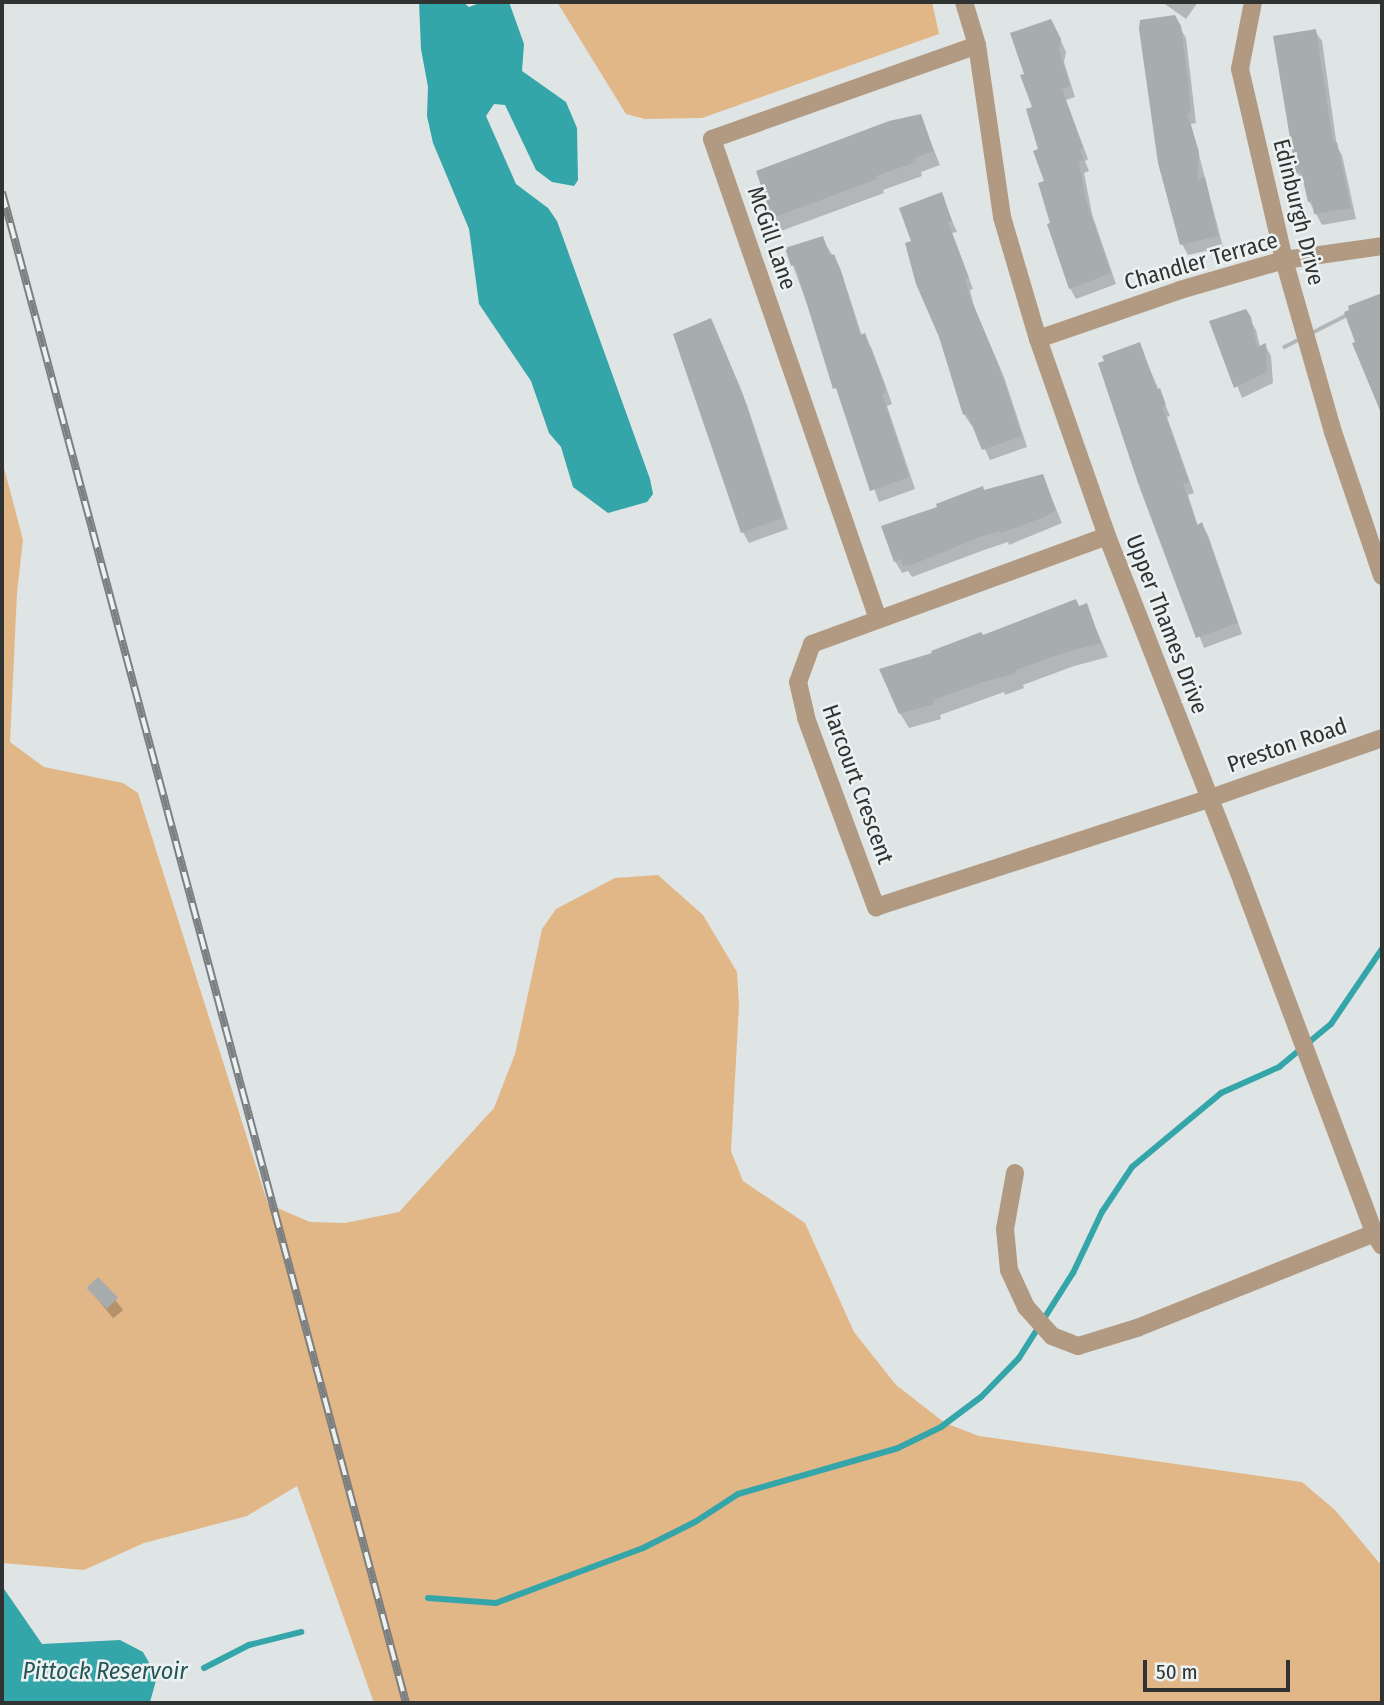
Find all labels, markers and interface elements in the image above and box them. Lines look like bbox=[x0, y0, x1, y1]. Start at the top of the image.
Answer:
street label: Edinburgh Drive bbox=[1268, 136, 1330, 288]
street label: McGill Lane bbox=[741, 183, 803, 293]
street label: Chandler Terrace bbox=[1121, 226, 1281, 296]
street label: Upper Thames Drive bbox=[1120, 530, 1214, 718]
street label: Harcourt Crescent bbox=[816, 701, 900, 867]
street label: Preston Road bbox=[1224, 712, 1350, 778]
scale bar bbox=[1146, 1646, 1293, 1690]
water label: Pittock Reservoir bbox=[22, 1658, 188, 1686]
text: 50 m bbox=[1156, 1659, 1198, 1685]

